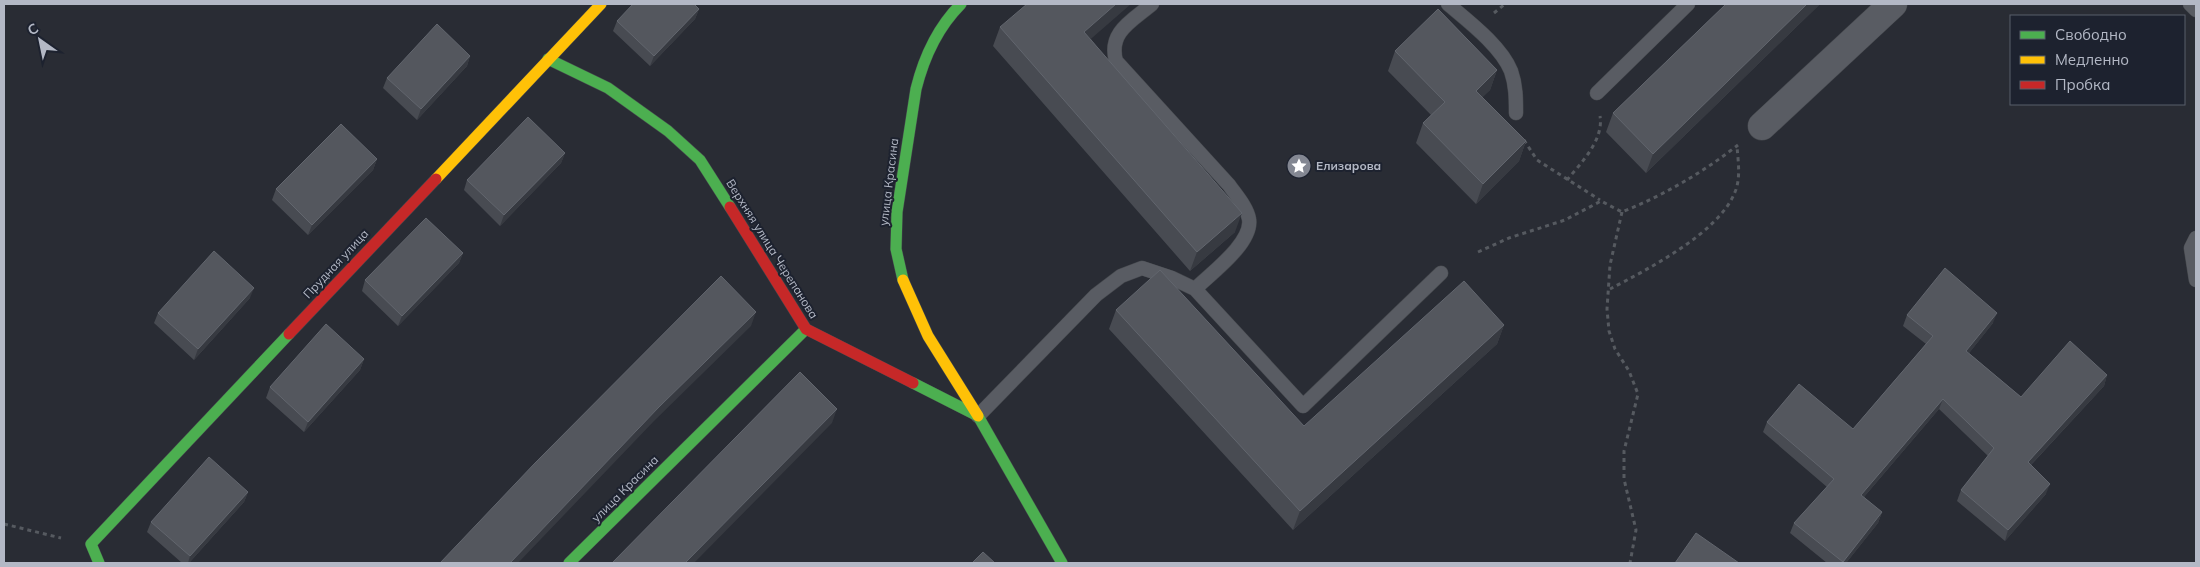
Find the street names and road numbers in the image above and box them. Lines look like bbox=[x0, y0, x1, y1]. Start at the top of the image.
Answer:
street label: улица Красина bbox=[876, 137, 901, 227]
street label: Верхняя улица Черепанова bbox=[723, 176, 822, 321]
street label: Прудная улица bbox=[300, 226, 372, 301]
street label: улица Красина bbox=[588, 452, 661, 525]

